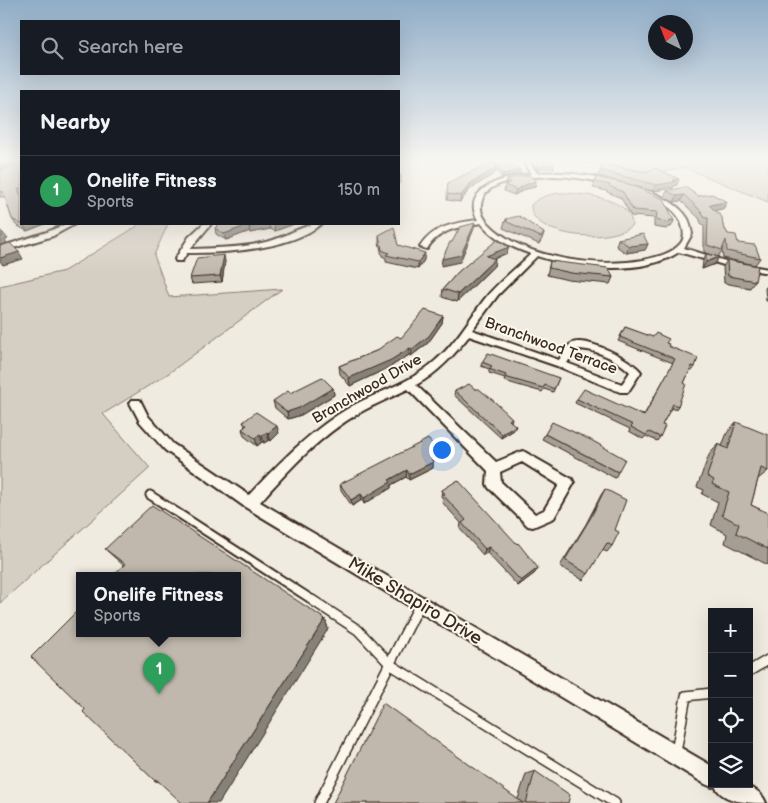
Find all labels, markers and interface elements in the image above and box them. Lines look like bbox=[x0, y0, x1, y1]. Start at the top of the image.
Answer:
north arrow bbox=[648, 15, 693, 60]
search box bbox=[20, 20, 400, 75]
icon: search bbox=[38, 34, 66, 62]
text: Search here bbox=[78, 36, 183, 59]
text: Nearby bbox=[40, 110, 110, 135]
text: Onelife Fitness bbox=[87, 170, 217, 193]
text: 1 bbox=[53, 181, 59, 200]
text: 150 m bbox=[338, 181, 380, 200]
text: Sports bbox=[87, 193, 134, 212]
street label: Branchwood Terrace bbox=[482, 313, 620, 379]
street label: Branchwood Drive bbox=[309, 350, 425, 428]
your location bbox=[429, 437, 455, 463]
street label: Mike Shapiro Drive bbox=[344, 553, 486, 649]
popup bbox=[76, 572, 241, 637]
text: Onelife Fitness bbox=[94, 584, 223, 607]
text: Sports bbox=[94, 607, 140, 626]
map controls bbox=[708, 608, 753, 788]
button: + bbox=[708, 608, 753, 653]
pin: 1 bbox=[143, 653, 175, 694]
button: − bbox=[708, 653, 753, 698]
button: locate bbox=[708, 698, 753, 743]
button: layers bbox=[708, 743, 753, 788]

